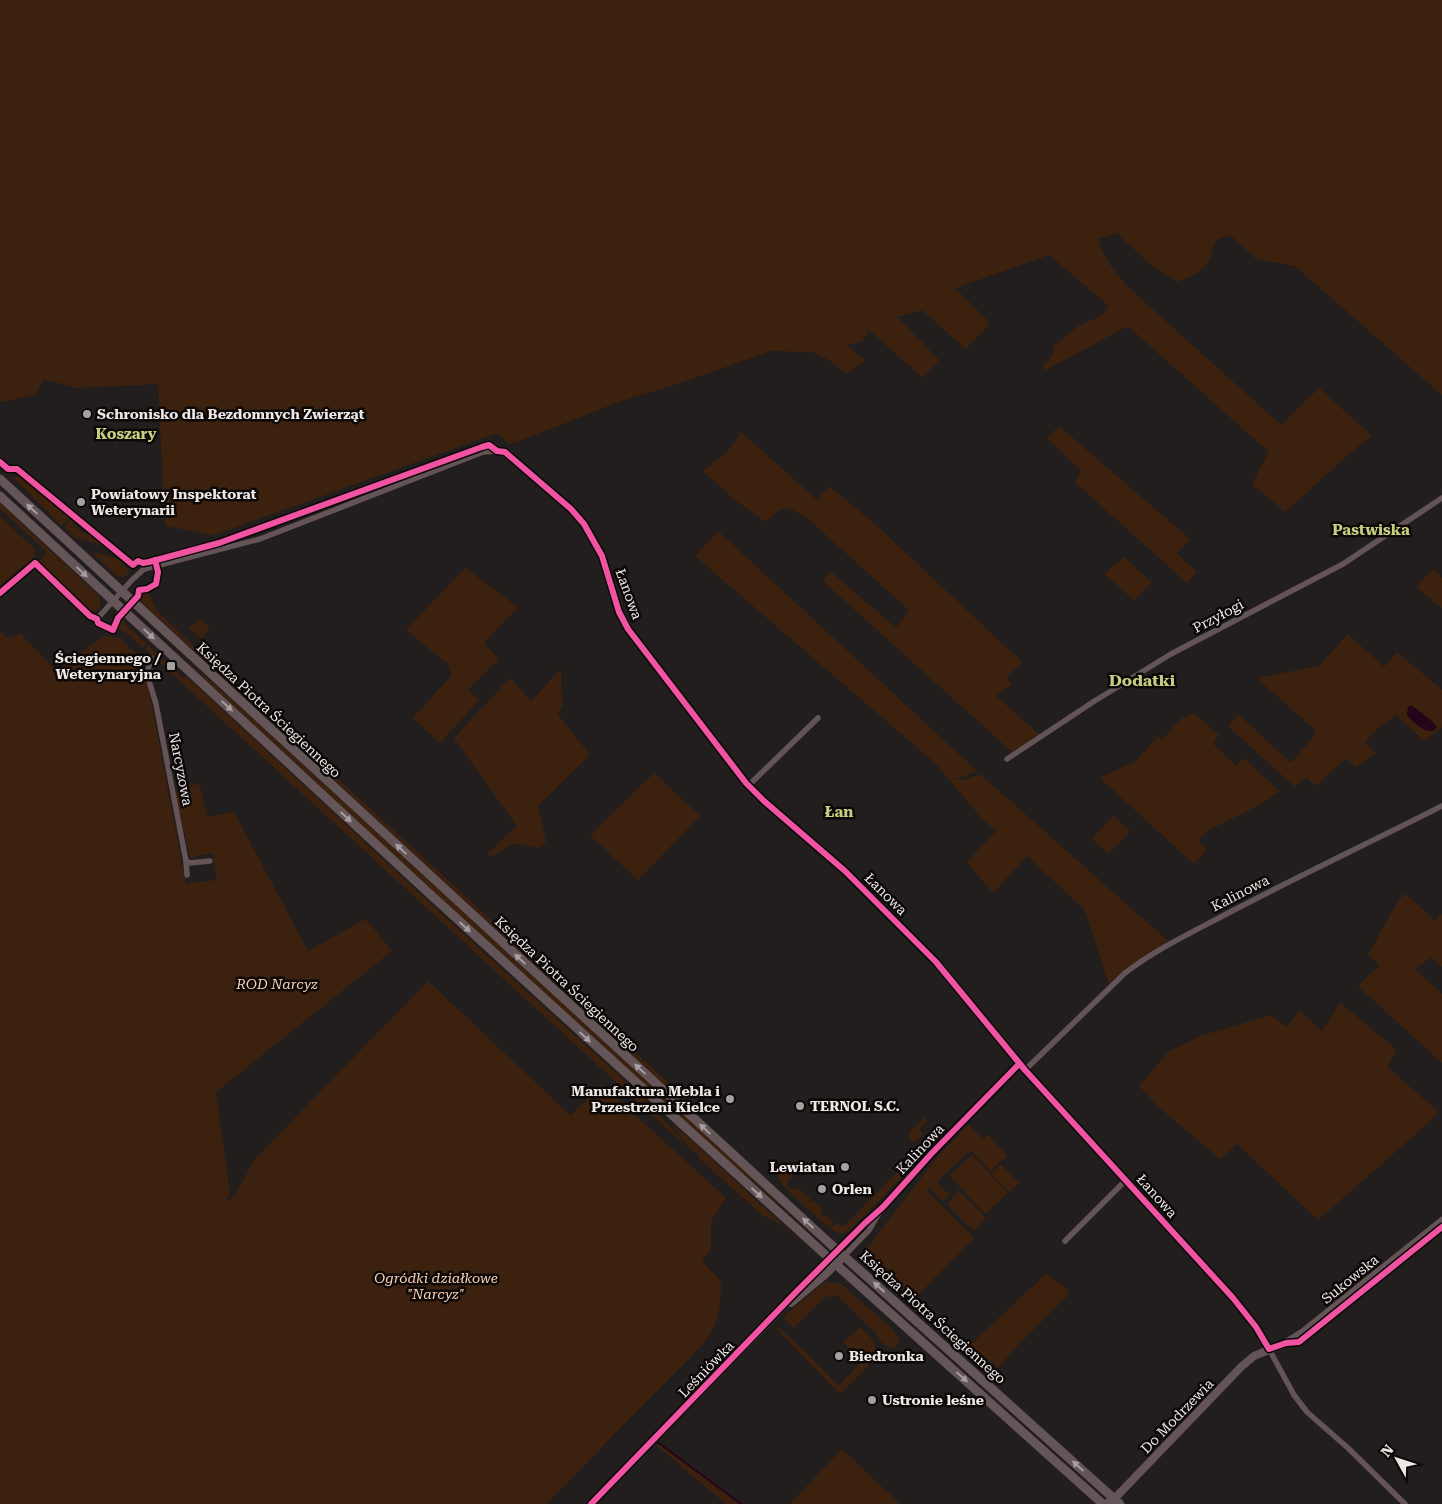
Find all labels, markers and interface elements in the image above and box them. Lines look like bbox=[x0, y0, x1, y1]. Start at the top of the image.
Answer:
place label: Schronisko dla Bezdomnych Zwierząt bbox=[97, 406, 365, 422]
marker: Schronisko dla Bezdomnych Zwierząt bbox=[81, 408, 93, 420]
district label: Koszary bbox=[95, 425, 157, 443]
place label: Powiatowy Inspektorat Weterynarii bbox=[91, 486, 257, 518]
marker: Powiatowy Inspektorat Weterynarii bbox=[75, 496, 87, 508]
one-way arrow bbox=[27, 503, 39, 515]
district label: Pastwiska bbox=[1332, 521, 1410, 539]
one-way arrow bbox=[76, 566, 88, 578]
street label: Łanowa bbox=[612, 567, 646, 622]
street label: Przyłogi bbox=[1190, 596, 1247, 636]
one-way arrow bbox=[142, 628, 154, 640]
street label: Księdza Piotra Ściegiennego bbox=[194, 639, 344, 781]
place label: Ściegiennego / Weterynaryjna bbox=[55, 650, 162, 682]
marker: Ściegiennego / Weterynaryjna bbox=[165, 660, 177, 672]
district label: Dodatki bbox=[1109, 671, 1176, 690]
one-way arrow bbox=[220, 700, 232, 712]
street label: Narcyzowa bbox=[166, 731, 196, 807]
district label: Łan bbox=[825, 803, 853, 821]
one-way arrow bbox=[340, 811, 352, 823]
one-way arrow bbox=[395, 843, 407, 855]
street label: Łanowa bbox=[862, 870, 911, 919]
street label: Kalinowa bbox=[1208, 871, 1272, 914]
street label: Księdza Piotra Ściegiennego bbox=[492, 913, 642, 1055]
one-way arrow bbox=[459, 921, 471, 933]
one-way arrow bbox=[515, 953, 527, 965]
park label: ROD Narcyz bbox=[235, 976, 318, 992]
one-way arrow bbox=[579, 1031, 591, 1043]
one-way arrow bbox=[634, 1063, 646, 1075]
place label: Manufaktura Mebla i Przestrzeni Kielce bbox=[571, 1083, 720, 1115]
marker: Manufaktura Mebla i Przestrzeni Kielce bbox=[724, 1093, 736, 1105]
place label: TERNOL S.C. bbox=[810, 1098, 900, 1114]
marker: TERNOL S.C. bbox=[794, 1100, 806, 1112]
street label: Kalinowa bbox=[893, 1120, 947, 1177]
one-way arrow bbox=[700, 1123, 712, 1135]
place label: Lewiatan bbox=[770, 1159, 836, 1175]
marker: Lewiatan bbox=[839, 1161, 851, 1173]
street label: Łanowa bbox=[1133, 1171, 1181, 1221]
place label: Orlen bbox=[832, 1181, 872, 1197]
marker: Orlen bbox=[816, 1183, 828, 1195]
one-way arrow bbox=[750, 1187, 762, 1199]
one-way arrow bbox=[802, 1217, 814, 1229]
street label: Księdza Piotra Ściegiennego bbox=[857, 1247, 1009, 1387]
street label: Sukowska bbox=[1318, 1251, 1382, 1307]
park label: Ogródki działkowe "Narcyz" bbox=[374, 1270, 498, 1302]
one-way arrow bbox=[872, 1282, 885, 1293]
street label: Leśniówka bbox=[675, 1337, 737, 1401]
place label: Biedronka bbox=[849, 1348, 924, 1364]
marker: Biedronka bbox=[833, 1350, 845, 1362]
one-way arrow bbox=[955, 1371, 967, 1383]
street label: Do Modrzewia bbox=[1137, 1375, 1217, 1457]
place label: Ustronie leśne bbox=[882, 1392, 984, 1408]
marker: Ustronie leśne bbox=[866, 1394, 878, 1406]
north arrow bbox=[1372, 1434, 1422, 1484]
text: N bbox=[1377, 1441, 1397, 1460]
one-way arrow bbox=[1072, 1460, 1084, 1472]

